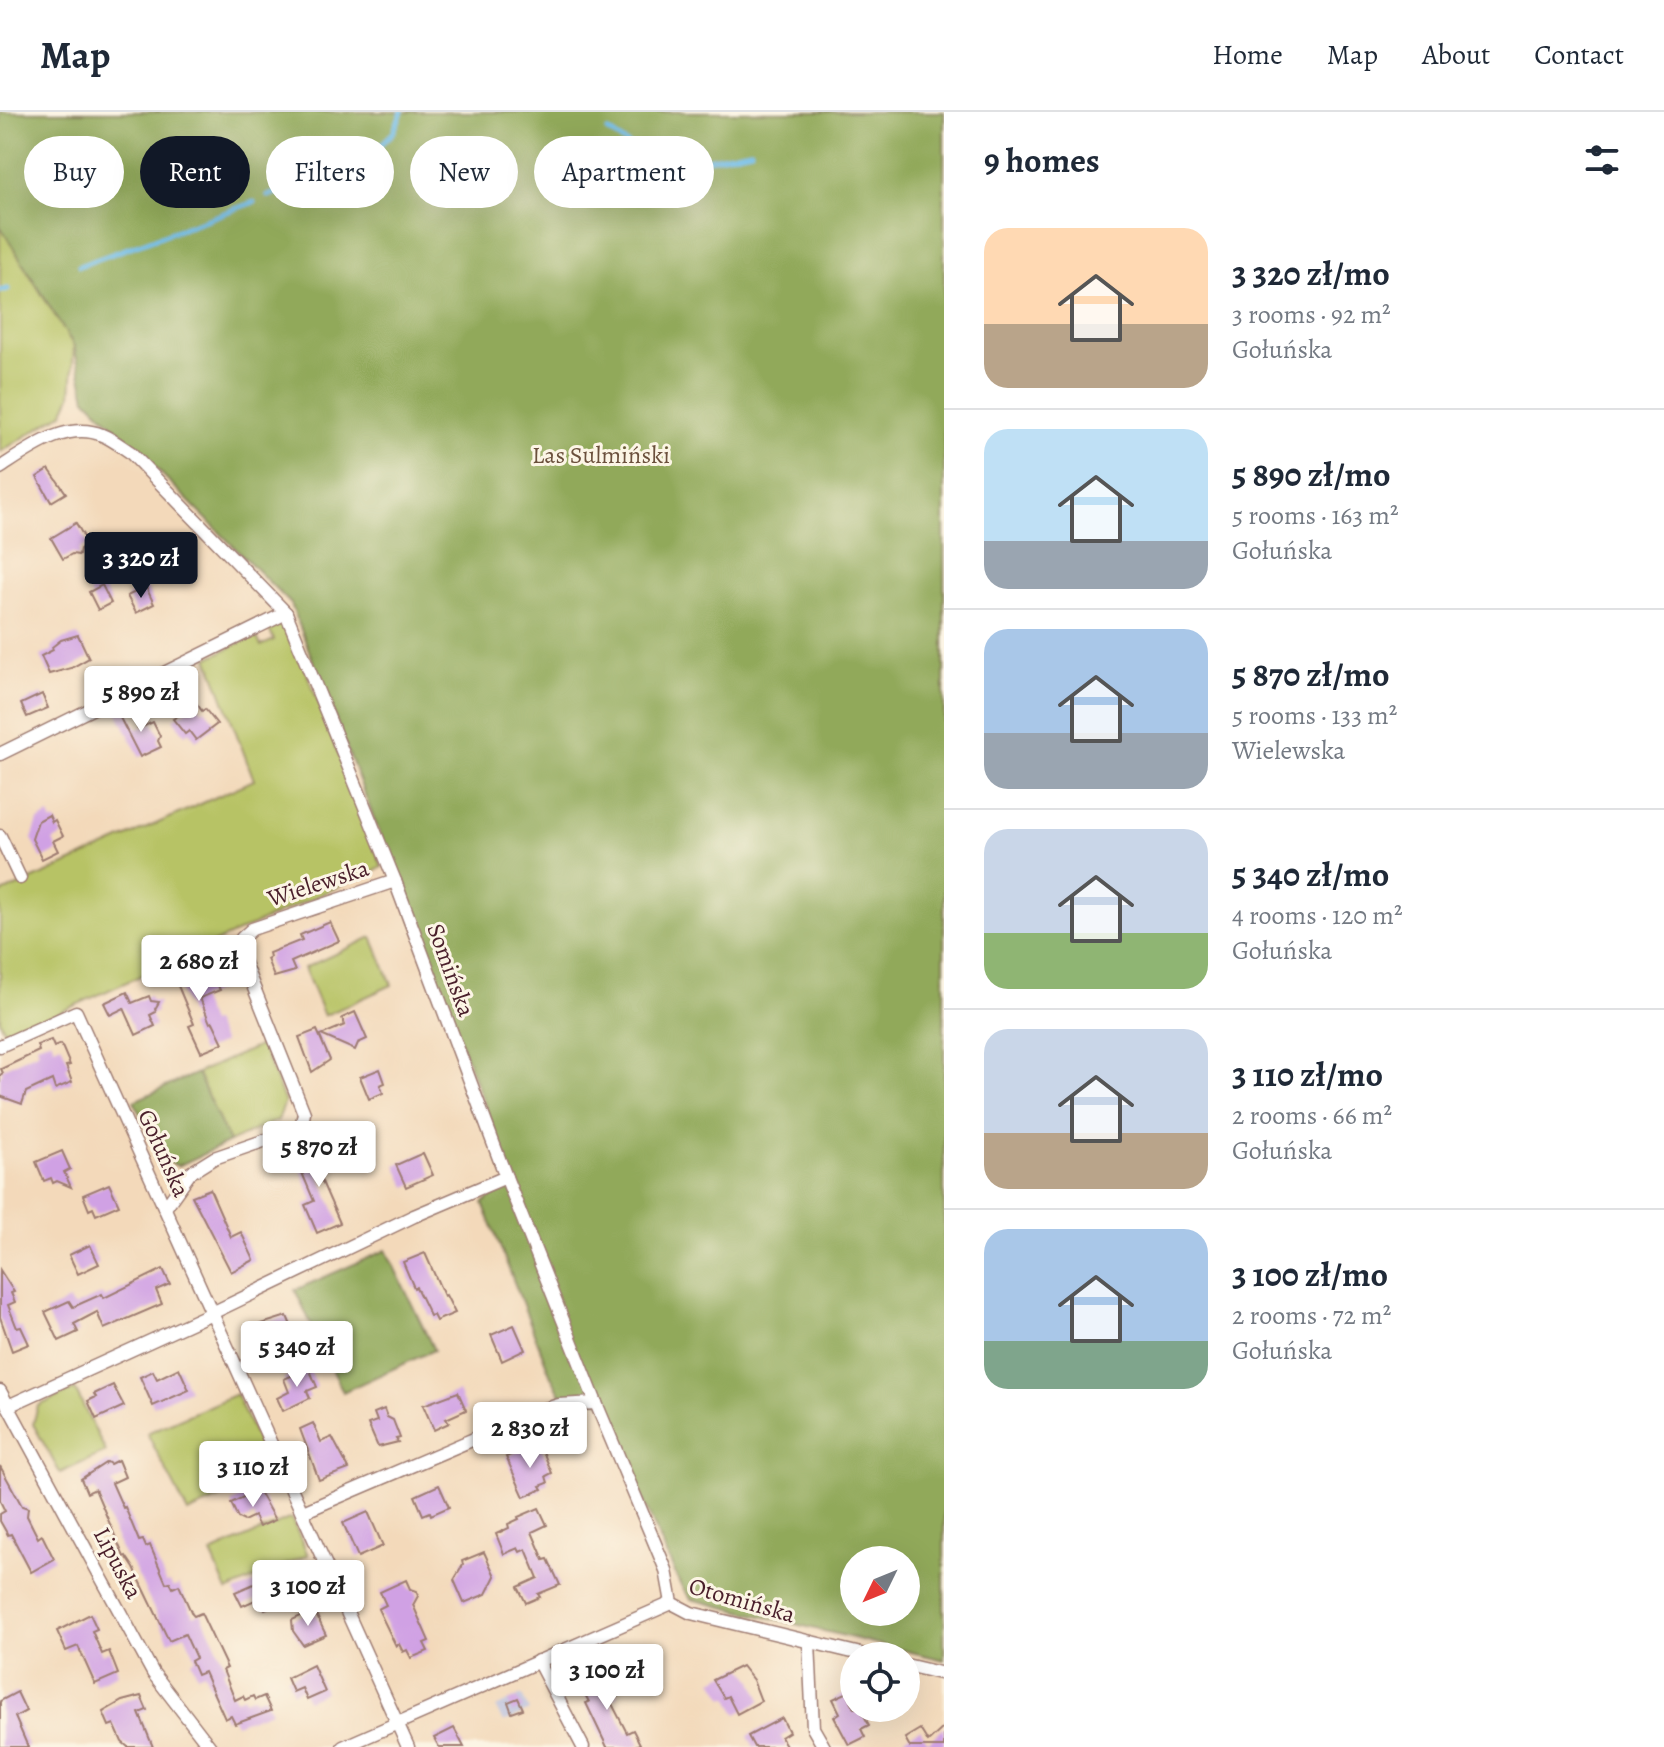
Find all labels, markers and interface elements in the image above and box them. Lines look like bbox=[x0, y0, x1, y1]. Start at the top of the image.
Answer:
text: Map bbox=[40, 29, 110, 81]
text: Home bbox=[1212, 36, 1283, 74]
text: Map bbox=[1327, 36, 1378, 74]
text: About bbox=[1422, 36, 1490, 74]
text: Contact bbox=[1534, 36, 1624, 74]
chip: Buy bbox=[24, 136, 124, 208]
chip: Rent bbox=[140, 136, 250, 208]
chip: Filters bbox=[266, 136, 394, 208]
chip: New bbox=[410, 136, 518, 208]
chip: Apartment bbox=[534, 136, 714, 208]
text: 9 homes bbox=[984, 137, 1100, 184]
icon: filters bbox=[1580, 138, 1624, 182]
text: 3 320 zł/mo bbox=[1232, 250, 1390, 297]
icon: home bbox=[1048, 260, 1144, 356]
text: 3 rooms · 92 m² bbox=[1232, 297, 1391, 332]
text: Gołuńska bbox=[1232, 332, 1332, 367]
park label: Las Sulmiński bbox=[532, 439, 670, 471]
text: 5 890 zł/mo bbox=[1232, 451, 1391, 498]
icon: home bbox=[1048, 461, 1144, 557]
text: 5 rooms · 163 m² bbox=[1232, 498, 1399, 533]
pin: 3 320 zł bbox=[58, 532, 224, 600]
text: Gołuńska bbox=[1232, 533, 1332, 568]
text: 3 320 zł bbox=[103, 540, 179, 575]
text: 5 870 zł/mo bbox=[1232, 651, 1389, 698]
icon: home bbox=[1048, 661, 1144, 757]
pin: 5 890 zł bbox=[58, 666, 224, 734]
text: 5 890 zł bbox=[102, 674, 180, 709]
text: 5 rooms · 133 m² bbox=[1232, 698, 1397, 733]
text: Wielewska bbox=[1232, 733, 1345, 768]
street label: Wielewska bbox=[262, 851, 374, 915]
text: 5 340 zł/mo bbox=[1232, 851, 1389, 898]
icon: home bbox=[1048, 861, 1144, 957]
text: 4 rooms · 120 m² bbox=[1232, 898, 1402, 933]
street label: Somińska bbox=[419, 919, 483, 1022]
text: Gołuńska bbox=[1232, 933, 1332, 968]
pin: 2 680 zł bbox=[116, 935, 282, 1003]
text: 2 680 zł bbox=[159, 943, 239, 978]
text: 3 110 zł/mo bbox=[1232, 1051, 1383, 1098]
icon: home bbox=[1048, 1061, 1144, 1157]
text: 2 rooms · 66 m² bbox=[1232, 1098, 1392, 1133]
street label: Gołuńska bbox=[131, 1104, 198, 1203]
pin: 5 870 zł bbox=[236, 1121, 402, 1189]
text: 5 870 zł bbox=[281, 1129, 357, 1164]
text: Gołuńska bbox=[1232, 1133, 1332, 1168]
text: 3 100 zł/mo bbox=[1232, 1251, 1388, 1298]
icon: home bbox=[1048, 1261, 1144, 1357]
text: 2 rooms · 72 m² bbox=[1232, 1298, 1391, 1333]
pin: 5 340 zł bbox=[214, 1321, 380, 1389]
text: 5 340 zł bbox=[259, 1329, 335, 1364]
text: Gołuńska bbox=[1232, 1333, 1332, 1368]
pin: 2 830 zł bbox=[447, 1402, 613, 1470]
text: 2 830 zł bbox=[491, 1410, 569, 1445]
pin: 3 110 zł bbox=[170, 1441, 336, 1509]
text: 3 110 zł bbox=[217, 1449, 289, 1484]
street label: Lipuska bbox=[86, 1522, 151, 1605]
north arrow bbox=[840, 1546, 920, 1626]
map controls bbox=[840, 1546, 920, 1722]
pin: 3 100 zł bbox=[225, 1560, 391, 1628]
text: 3 100 zł bbox=[270, 1568, 346, 1603]
street label: Otomińska bbox=[685, 1570, 800, 1631]
button: locate bbox=[840, 1642, 920, 1722]
pin: 3 100 zł bbox=[524, 1644, 690, 1712]
text: 3 100 zł bbox=[569, 1652, 645, 1687]

